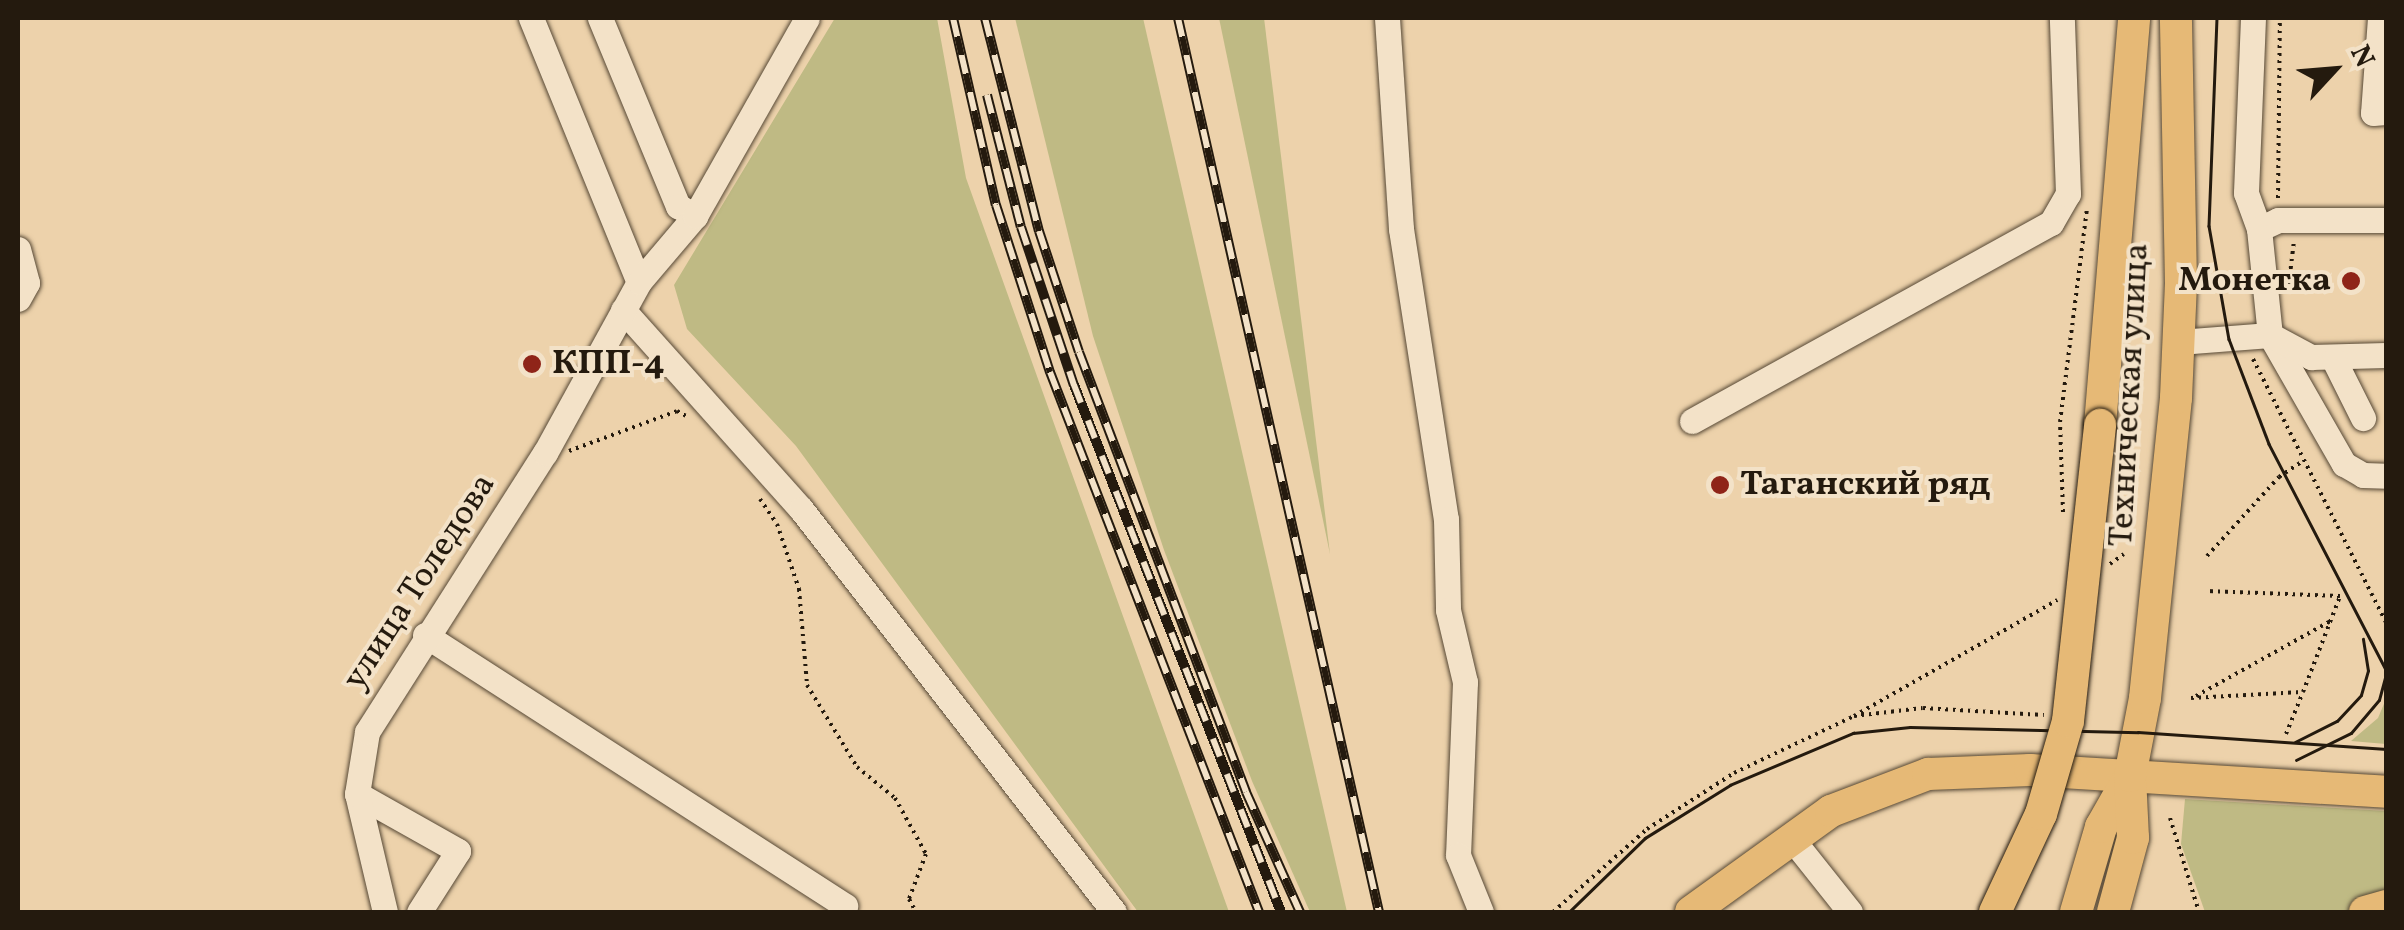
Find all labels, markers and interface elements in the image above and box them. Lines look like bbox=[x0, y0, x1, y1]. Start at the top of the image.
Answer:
north arrow bbox=[2284, 20, 2384, 120]
text: N bbox=[2339, 39, 2383, 74]
street label: Техническая улица bbox=[2101, 241, 2159, 549]
place label: Монетка bbox=[2178, 260, 2331, 302]
marker: Монетка bbox=[2340, 270, 2362, 292]
place label: КПП-4 bbox=[552, 343, 665, 385]
marker: КПП-4 bbox=[521, 353, 543, 375]
place label: Таганский ряд bbox=[1740, 464, 1991, 506]
street label: улица Толедова bbox=[334, 466, 506, 698]
marker: Таганский ряд bbox=[1709, 474, 1731, 496]

